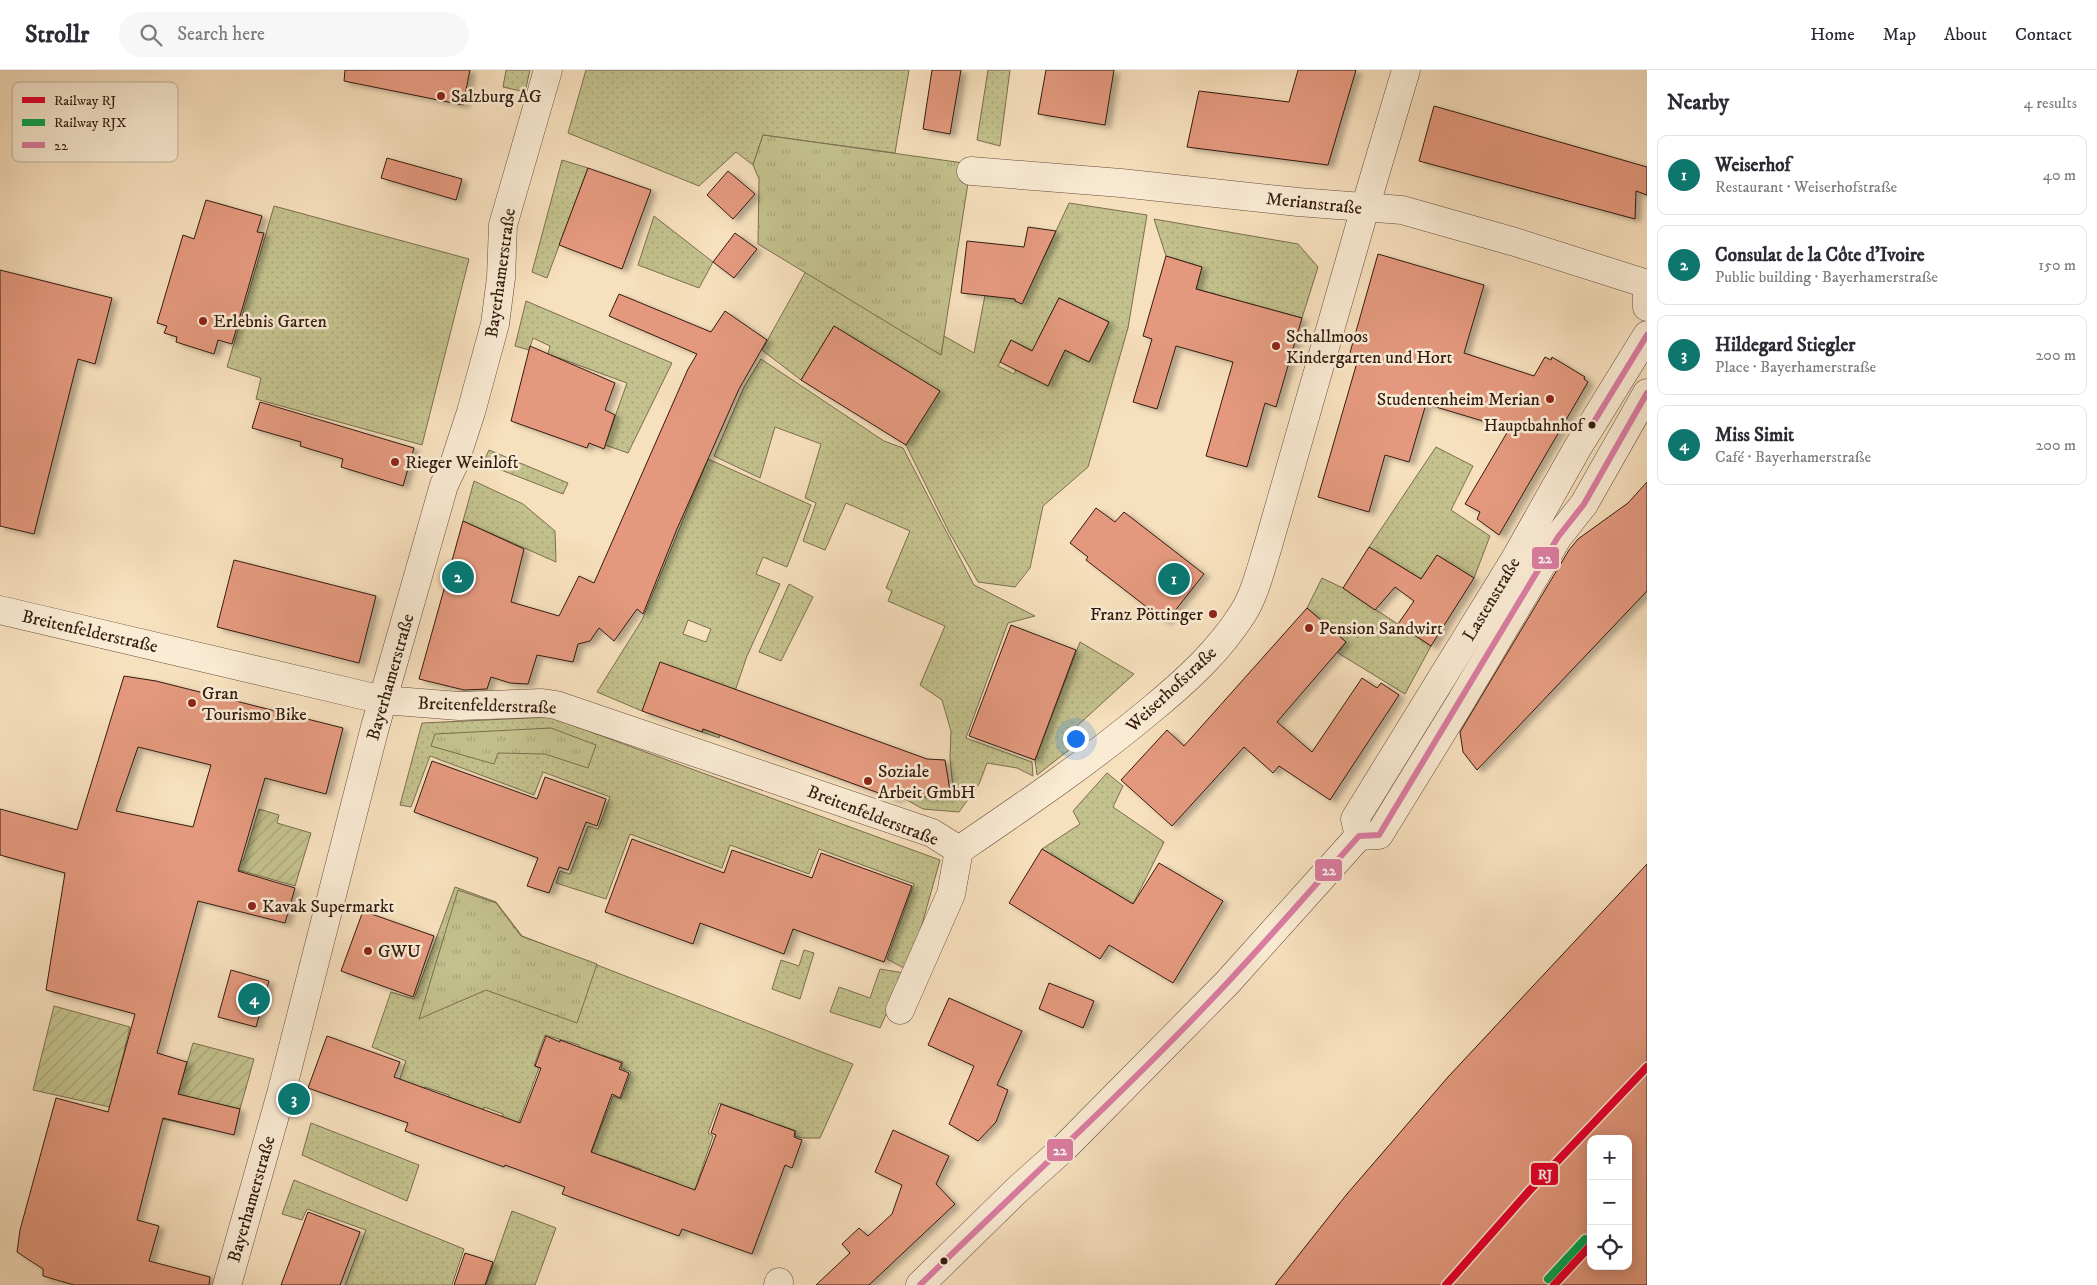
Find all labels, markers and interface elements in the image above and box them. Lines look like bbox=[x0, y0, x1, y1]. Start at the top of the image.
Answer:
search box bbox=[119, 12, 469, 57]
text: Strollr bbox=[25, 20, 89, 50]
icon: search bbox=[137, 21, 165, 49]
text: Search here bbox=[177, 23, 265, 46]
text: Home bbox=[1810, 24, 1855, 46]
text: Map bbox=[1883, 24, 1916, 46]
text: About bbox=[1944, 24, 1987, 46]
text: Contact bbox=[2015, 24, 2072, 46]
legend bbox=[12, 82, 178, 162]
place label: Salzburg AG bbox=[451, 86, 542, 108]
marker: Salzburg AG bbox=[435, 90, 447, 102]
text: Nearby bbox=[1667, 90, 1729, 116]
text: Railway RJ bbox=[54, 92, 117, 110]
text: 4 results bbox=[2024, 93, 2077, 113]
text: Railway RJX bbox=[54, 114, 126, 132]
text: 22 bbox=[54, 137, 68, 155]
text: Weiserhof bbox=[1715, 154, 1791, 177]
text: 1 bbox=[1681, 165, 1687, 185]
text: 40 m bbox=[2043, 165, 2076, 185]
text: Restaurant · Weiserhofstraße bbox=[1715, 177, 1897, 197]
street label: Merianstraße bbox=[1265, 188, 1363, 220]
street label: Bayerhamerstraße bbox=[481, 207, 521, 339]
text: Consulat de la Côte d'Ivoire bbox=[1715, 244, 1925, 267]
text: 2 bbox=[1680, 255, 1688, 275]
text: 150 m bbox=[2038, 255, 2076, 275]
text: Public building · Bayerhamerstraße bbox=[1715, 267, 1938, 287]
place label: Erlebnis Garten bbox=[213, 311, 328, 333]
marker: Erlebnis Garten bbox=[197, 315, 209, 327]
place label: Schallmoos Kindergarten und Hort bbox=[1286, 326, 1452, 369]
text: Hildegard Stiegler bbox=[1715, 334, 1855, 357]
marker: Schallmoos Kindergarten und Hort bbox=[1270, 340, 1282, 352]
text: 3 bbox=[1681, 345, 1687, 365]
text: 200 m bbox=[2035, 345, 2076, 365]
text: Place · Bayerhamerstraße bbox=[1715, 357, 1876, 377]
place label: Studentenheim Merian bbox=[1377, 389, 1541, 411]
marker: Studentenheim Merian bbox=[1544, 393, 1556, 405]
place label: Hauptbahnhof bbox=[1484, 415, 1586, 437]
marker: Hauptbahnhof bbox=[1587, 420, 1597, 430]
text: Miss Simit bbox=[1715, 424, 1794, 447]
text: 4 bbox=[1679, 435, 1689, 455]
text: 200 m bbox=[2035, 435, 2076, 455]
text: Café · Bayerhamerstraße bbox=[1715, 447, 1871, 467]
place label: Rieger Weinloft bbox=[405, 452, 519, 474]
marker: Rieger Weinloft bbox=[389, 456, 401, 468]
line badge: 22 bbox=[1531, 546, 1560, 570]
text: 22 bbox=[1538, 550, 1553, 568]
street label: Lastenstraße bbox=[1458, 554, 1525, 645]
pin: 2 bbox=[442, 558, 474, 596]
pin: 1 bbox=[1158, 560, 1190, 598]
place label: Franz Pöttinger bbox=[1090, 604, 1203, 626]
street label: Breitenfelderstraße bbox=[20, 606, 160, 658]
marker: Franz Pöttinger bbox=[1207, 608, 1219, 620]
street label: Bayerhamerstraße bbox=[362, 611, 420, 743]
place label: Pension Sandwirt bbox=[1319, 618, 1443, 640]
marker: Pension Sandwirt bbox=[1303, 622, 1315, 634]
street label: Weiserhofstraße bbox=[1121, 642, 1222, 738]
place label: Gran Tourismo Bike bbox=[202, 683, 307, 726]
street label: Breitenfelderstraße bbox=[417, 693, 557, 719]
marker: Gran Tourismo Bike bbox=[186, 697, 198, 709]
your location bbox=[1063, 726, 1089, 752]
place label: Soziale Arbeit GmbH bbox=[878, 761, 976, 804]
marker: Soziale Arbeit GmbH bbox=[862, 775, 874, 787]
street label: Breitenfelderstraße bbox=[804, 781, 941, 851]
line badge: 22 bbox=[1314, 858, 1343, 882]
text: 22 bbox=[1322, 862, 1337, 880]
place label: Kavak Supermarkt bbox=[262, 896, 395, 918]
marker: Kavak Supermarkt bbox=[246, 900, 258, 912]
place label: GWU bbox=[378, 941, 421, 963]
marker: GWU bbox=[362, 945, 374, 957]
pin: 4 bbox=[238, 980, 270, 1018]
pin: 3 bbox=[278, 1080, 310, 1118]
street label: Bayerhamerstraße bbox=[223, 1133, 281, 1265]
map controls bbox=[1587, 1135, 1632, 1270]
button: + bbox=[1587, 1135, 1632, 1180]
line badge: 22 bbox=[1046, 1138, 1074, 1162]
text: 22 bbox=[1053, 1142, 1068, 1160]
line badge: RJ bbox=[1530, 1162, 1559, 1186]
text: RJ bbox=[1538, 1166, 1553, 1184]
button: − bbox=[1587, 1180, 1632, 1225]
button: locate bbox=[1587, 1225, 1632, 1270]
unlabelled marker bbox=[939, 1256, 949, 1266]

